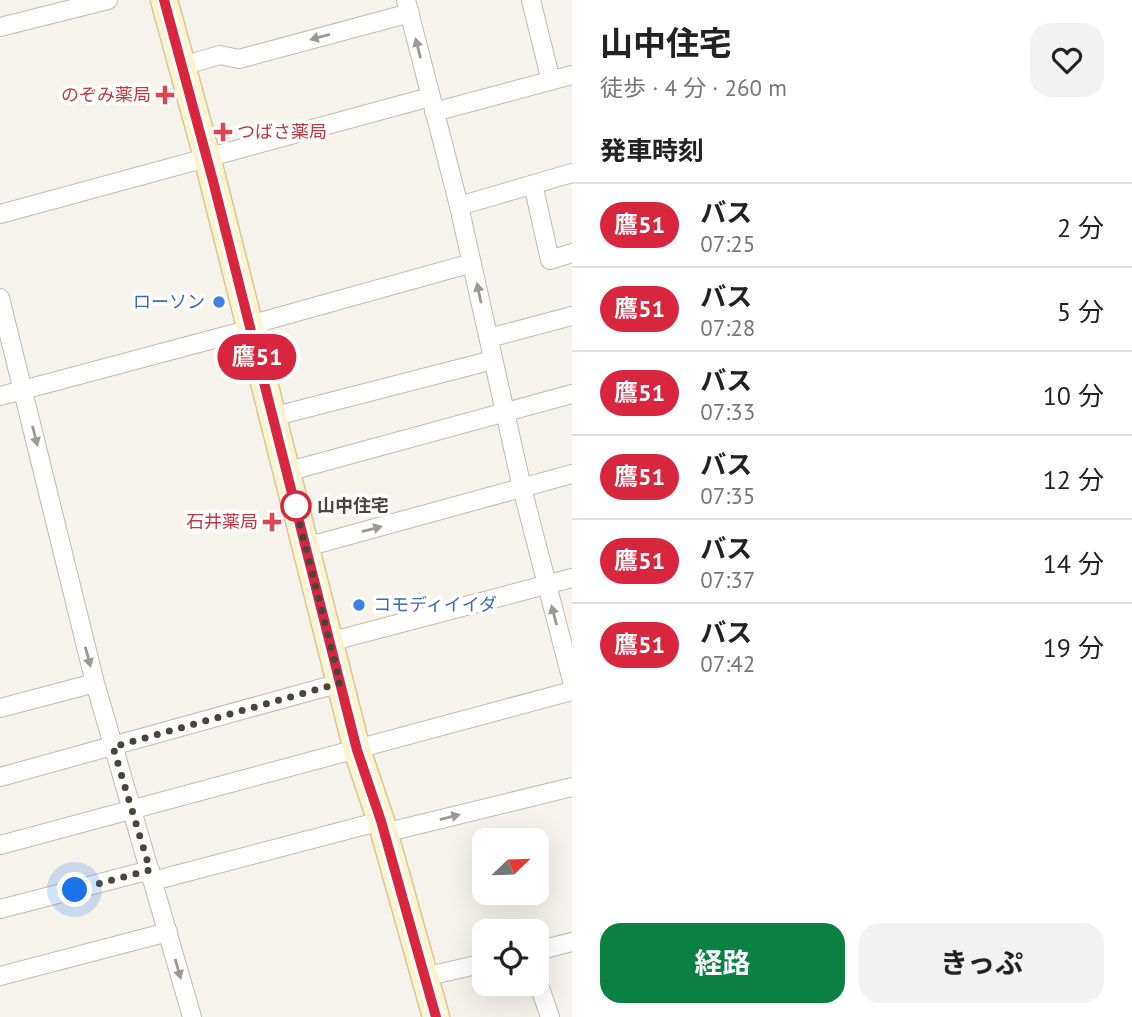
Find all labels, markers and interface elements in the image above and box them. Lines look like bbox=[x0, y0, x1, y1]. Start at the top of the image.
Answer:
text: 山中住宅 bbox=[600, 21, 732, 64]
button: heart bbox=[1030, 23, 1104, 97]
one-way arrow bbox=[309, 32, 331, 43]
one-way arrow bbox=[412, 37, 423, 59]
text: 徒歩 · 4 分 · 260 m bbox=[600, 73, 787, 102]
place label: のぞみ薬局 bbox=[61, 83, 151, 106]
marker: のぞみ薬局 bbox=[157, 87, 173, 103]
place label: つばさ薬局 bbox=[237, 120, 327, 143]
marker: つばさ薬局 bbox=[215, 124, 231, 140]
text: 発車時刻 bbox=[600, 134, 704, 167]
text: バス bbox=[700, 196, 752, 229]
text: 鷹51 bbox=[614, 209, 665, 240]
text: 2 分 bbox=[1057, 211, 1104, 244]
text: 07:25 bbox=[700, 229, 755, 258]
text: バス bbox=[700, 280, 752, 313]
one-way arrow bbox=[473, 282, 484, 304]
place label: ローソン bbox=[133, 290, 205, 313]
text: 鷹51 bbox=[614, 293, 665, 324]
marker: ローソン bbox=[211, 294, 227, 310]
text: 5 分 bbox=[1057, 295, 1104, 328]
text: 07:28 bbox=[700, 313, 755, 342]
line badge: 鷹51 bbox=[217, 334, 297, 380]
text: 鷹51 bbox=[231, 341, 283, 372]
text: バス bbox=[700, 364, 752, 397]
text: 鷹51 bbox=[614, 377, 665, 408]
text: 10 分 bbox=[1043, 379, 1104, 412]
text: 07:33 bbox=[700, 397, 755, 426]
one-way arrow bbox=[30, 425, 41, 447]
text: バス bbox=[700, 448, 752, 481]
text: 鷹51 bbox=[614, 461, 665, 492]
text: 12 分 bbox=[1043, 463, 1104, 496]
text: 07:35 bbox=[700, 481, 755, 510]
marker: 山中住宅 bbox=[281, 491, 311, 521]
place label: 山中住宅 bbox=[317, 494, 389, 517]
place label: 石井薬局 bbox=[186, 510, 258, 533]
marker: 石井薬局 bbox=[264, 514, 280, 530]
one-way arrow bbox=[361, 523, 383, 534]
text: バス bbox=[700, 532, 752, 565]
text: 鷹51 bbox=[614, 545, 665, 576]
text: 14 分 bbox=[1043, 547, 1104, 580]
text: 07:37 bbox=[700, 565, 755, 594]
place label: コモディイイダ bbox=[373, 593, 497, 616]
marker: コモディイイダ bbox=[351, 597, 367, 613]
one-way arrow bbox=[548, 604, 559, 626]
text: バス bbox=[700, 616, 752, 649]
text: 鷹51 bbox=[614, 629, 665, 660]
text: 19 分 bbox=[1043, 631, 1104, 664]
one-way arrow bbox=[84, 647, 94, 668]
text: 07:42 bbox=[700, 649, 755, 678]
one-way arrow bbox=[440, 811, 462, 822]
north arrow bbox=[472, 828, 550, 905]
map controls bbox=[472, 828, 549, 996]
your location bbox=[57, 872, 92, 907]
button: locate bbox=[472, 919, 549, 996]
button: 経路 bbox=[600, 923, 845, 1003]
button: きっぷ bbox=[859, 923, 1104, 1003]
one-way arrow bbox=[174, 959, 184, 980]

